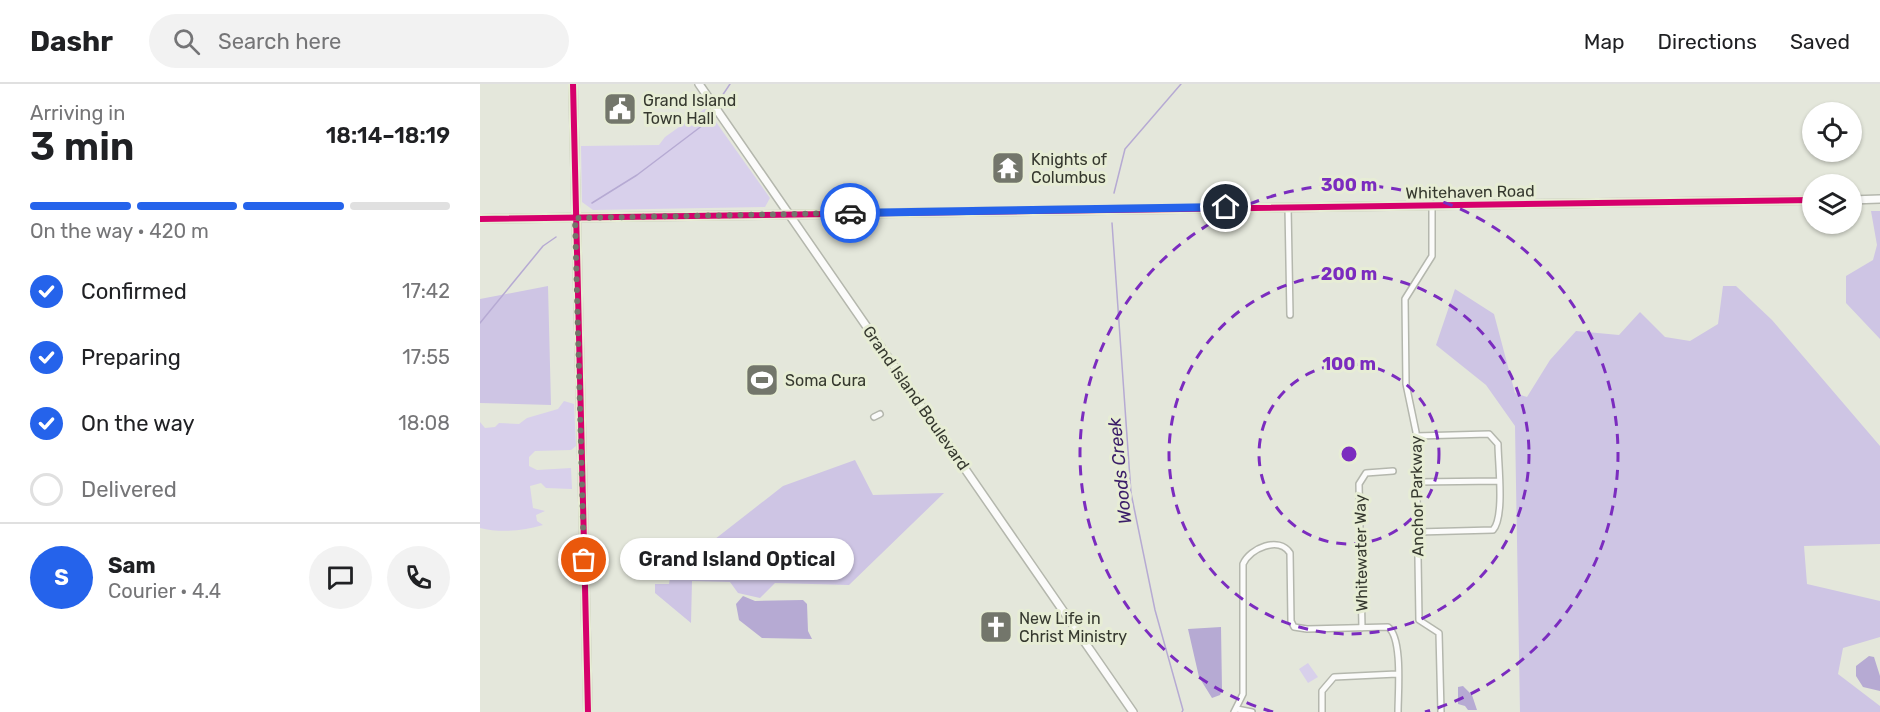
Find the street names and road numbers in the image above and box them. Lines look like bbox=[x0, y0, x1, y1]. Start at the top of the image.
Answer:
street label: Whitehaven Road bbox=[1405, 181, 1535, 203]
street label: Grand Island Boulevard bbox=[859, 322, 973, 474]
street label: Anchor Parkway bbox=[1406, 435, 1428, 557]
street label: Whitewater Way bbox=[1350, 494, 1372, 612]

